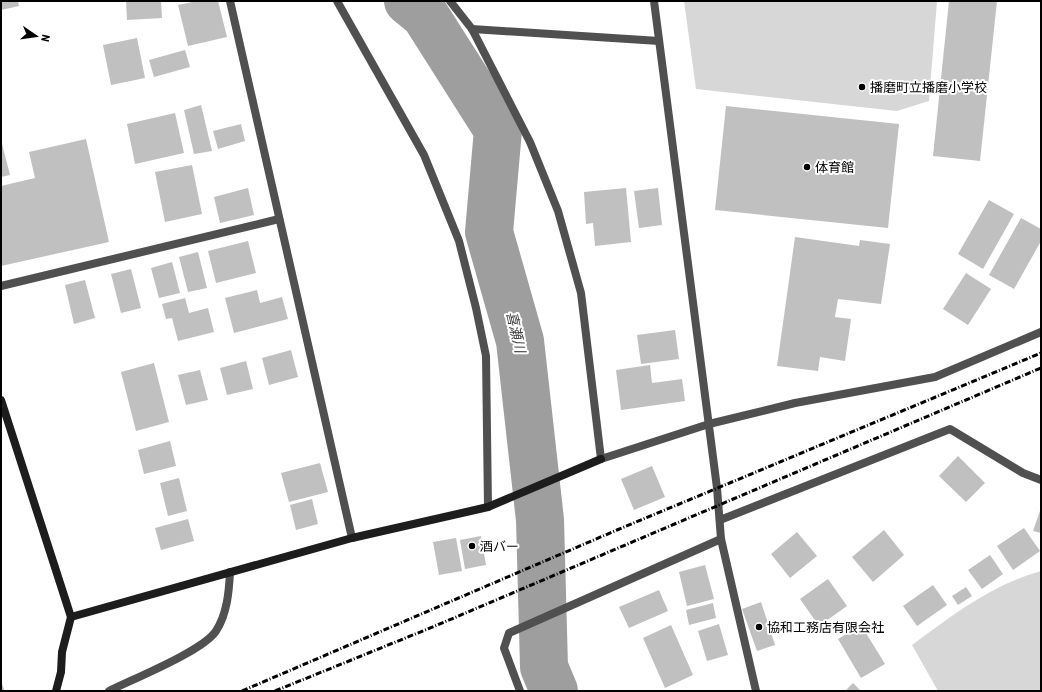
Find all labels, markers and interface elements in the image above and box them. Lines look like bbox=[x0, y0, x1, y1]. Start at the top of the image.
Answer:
north arrow bbox=[16, 16, 56, 56]
text: N bbox=[38, 33, 52, 43]
place label: 播磨町立播磨小学校 bbox=[870, 80, 987, 95]
marker: 播磨町立播磨小学校 bbox=[857, 82, 867, 92]
place label: 体育館 bbox=[815, 160, 854, 175]
marker: 体育館 bbox=[802, 162, 812, 172]
water label: 喜瀬川 bbox=[503, 310, 529, 356]
place label: 酒バー bbox=[480, 539, 519, 554]
marker: 酒バー bbox=[467, 541, 477, 551]
place label: 協和工務店有限会社 bbox=[767, 620, 884, 635]
marker: 協和工務店有限会社 bbox=[754, 622, 764, 632]

